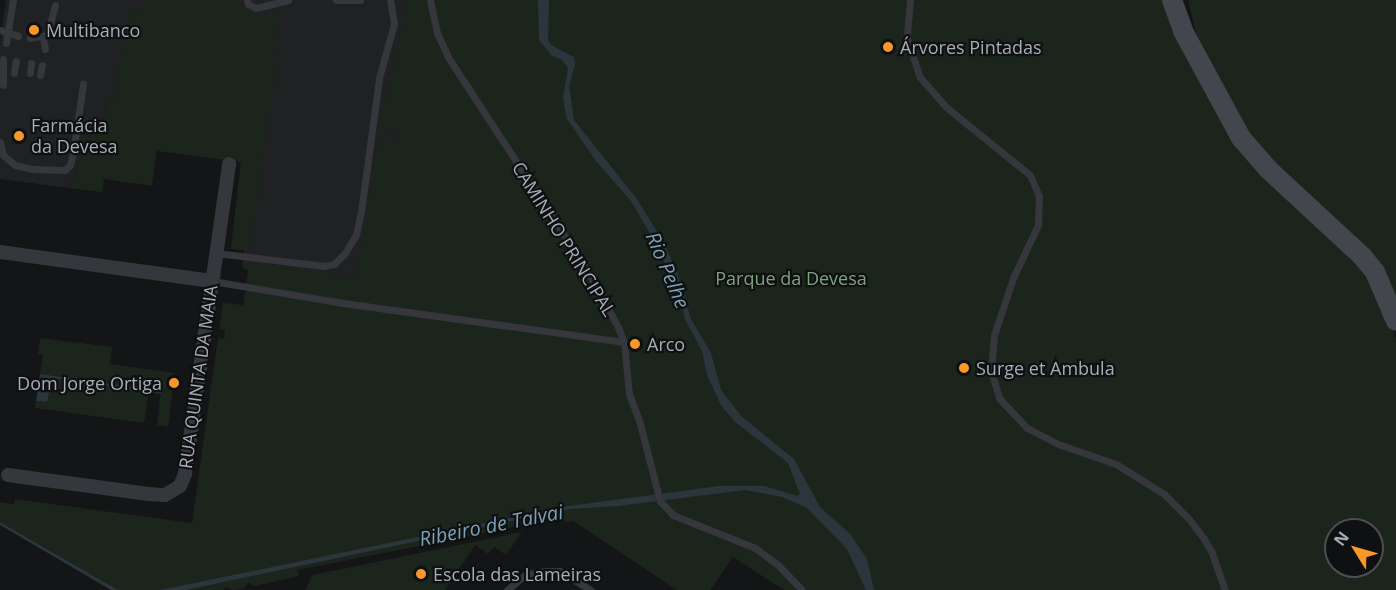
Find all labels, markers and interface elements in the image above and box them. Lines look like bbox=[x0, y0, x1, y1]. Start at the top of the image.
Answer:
place label: Multibanco bbox=[46, 19, 140, 41]
marker: Multibanco bbox=[27, 23, 41, 37]
place label: Árvores Pintadas bbox=[900, 36, 1042, 58]
marker: Árvores Pintadas bbox=[881, 40, 895, 54]
place label: Farmácia da Devesa bbox=[31, 115, 118, 158]
marker: Farmácia da Devesa bbox=[12, 129, 26, 143]
street label: CAMINHO PRINCIPAL bbox=[508, 158, 620, 320]
water label: Rio Pelhe bbox=[641, 228, 695, 312]
park label: Parque da Devesa bbox=[715, 267, 867, 289]
street label: RUA QUINTA DA MAIA bbox=[174, 284, 222, 470]
place label: Arco bbox=[647, 333, 685, 355]
marker: Arco bbox=[628, 337, 642, 351]
place label: Surge et Ambula bbox=[976, 357, 1115, 379]
marker: Surge et Ambula bbox=[957, 361, 971, 375]
place label: Dom Jorge Ortiga bbox=[17, 372, 162, 394]
marker: Dom Jorge Ortiga bbox=[167, 376, 181, 390]
water label: Ribeiro de Talvai bbox=[417, 499, 565, 551]
north arrow bbox=[1324, 518, 1384, 578]
text: N bbox=[1329, 527, 1354, 550]
place label: Escola das Lameiras bbox=[433, 563, 601, 585]
marker: Escola das Lameiras bbox=[414, 567, 428, 581]

